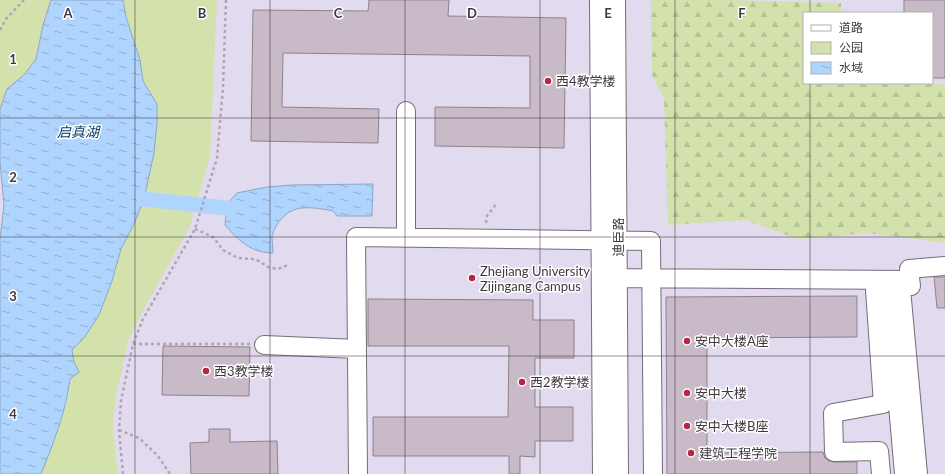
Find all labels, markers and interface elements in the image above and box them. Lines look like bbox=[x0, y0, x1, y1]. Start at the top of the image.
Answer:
text: A bbox=[62, 5, 73, 21]
text: B bbox=[198, 5, 207, 21]
text: C bbox=[334, 5, 343, 21]
text: D bbox=[467, 5, 477, 21]
text: E bbox=[604, 5, 612, 21]
text: F bbox=[738, 5, 746, 21]
legend bbox=[803, 12, 933, 84]
text: 道路 bbox=[839, 20, 863, 35]
text: 公园 bbox=[839, 40, 863, 55]
text: 1 bbox=[9, 51, 17, 67]
text: 水域 bbox=[839, 60, 863, 75]
place label: 西4教学楼 bbox=[556, 73, 616, 89]
marker: 西4教学楼 bbox=[543, 76, 553, 86]
water label: 启真湖 bbox=[57, 123, 101, 140]
text: 2 bbox=[9, 169, 17, 185]
street label: 迪臣路 bbox=[610, 217, 626, 257]
place label: Zhejiang University Zijingang Campus bbox=[480, 263, 590, 294]
marker: Zhejiang University Zijingang Campus bbox=[467, 273, 477, 283]
text: 3 bbox=[9, 288, 17, 304]
place label: 安中大楼A座 bbox=[695, 333, 769, 349]
marker: 安中大楼A座 bbox=[682, 336, 692, 346]
place label: 西3教学楼 bbox=[214, 363, 274, 379]
marker: 西3教学楼 bbox=[201, 366, 211, 376]
place label: 西2教学楼 bbox=[530, 374, 590, 390]
marker: 西2教学楼 bbox=[517, 377, 527, 387]
place label: 安中大楼 bbox=[695, 385, 747, 401]
marker: 安中大楼 bbox=[682, 388, 692, 398]
text: 4 bbox=[9, 406, 17, 422]
place label: 安中大楼B座 bbox=[695, 418, 768, 434]
marker: 安中大楼B座 bbox=[682, 421, 692, 431]
place label: 建筑工程学院 bbox=[699, 445, 777, 461]
marker: 建筑工程学院 bbox=[686, 448, 696, 458]

